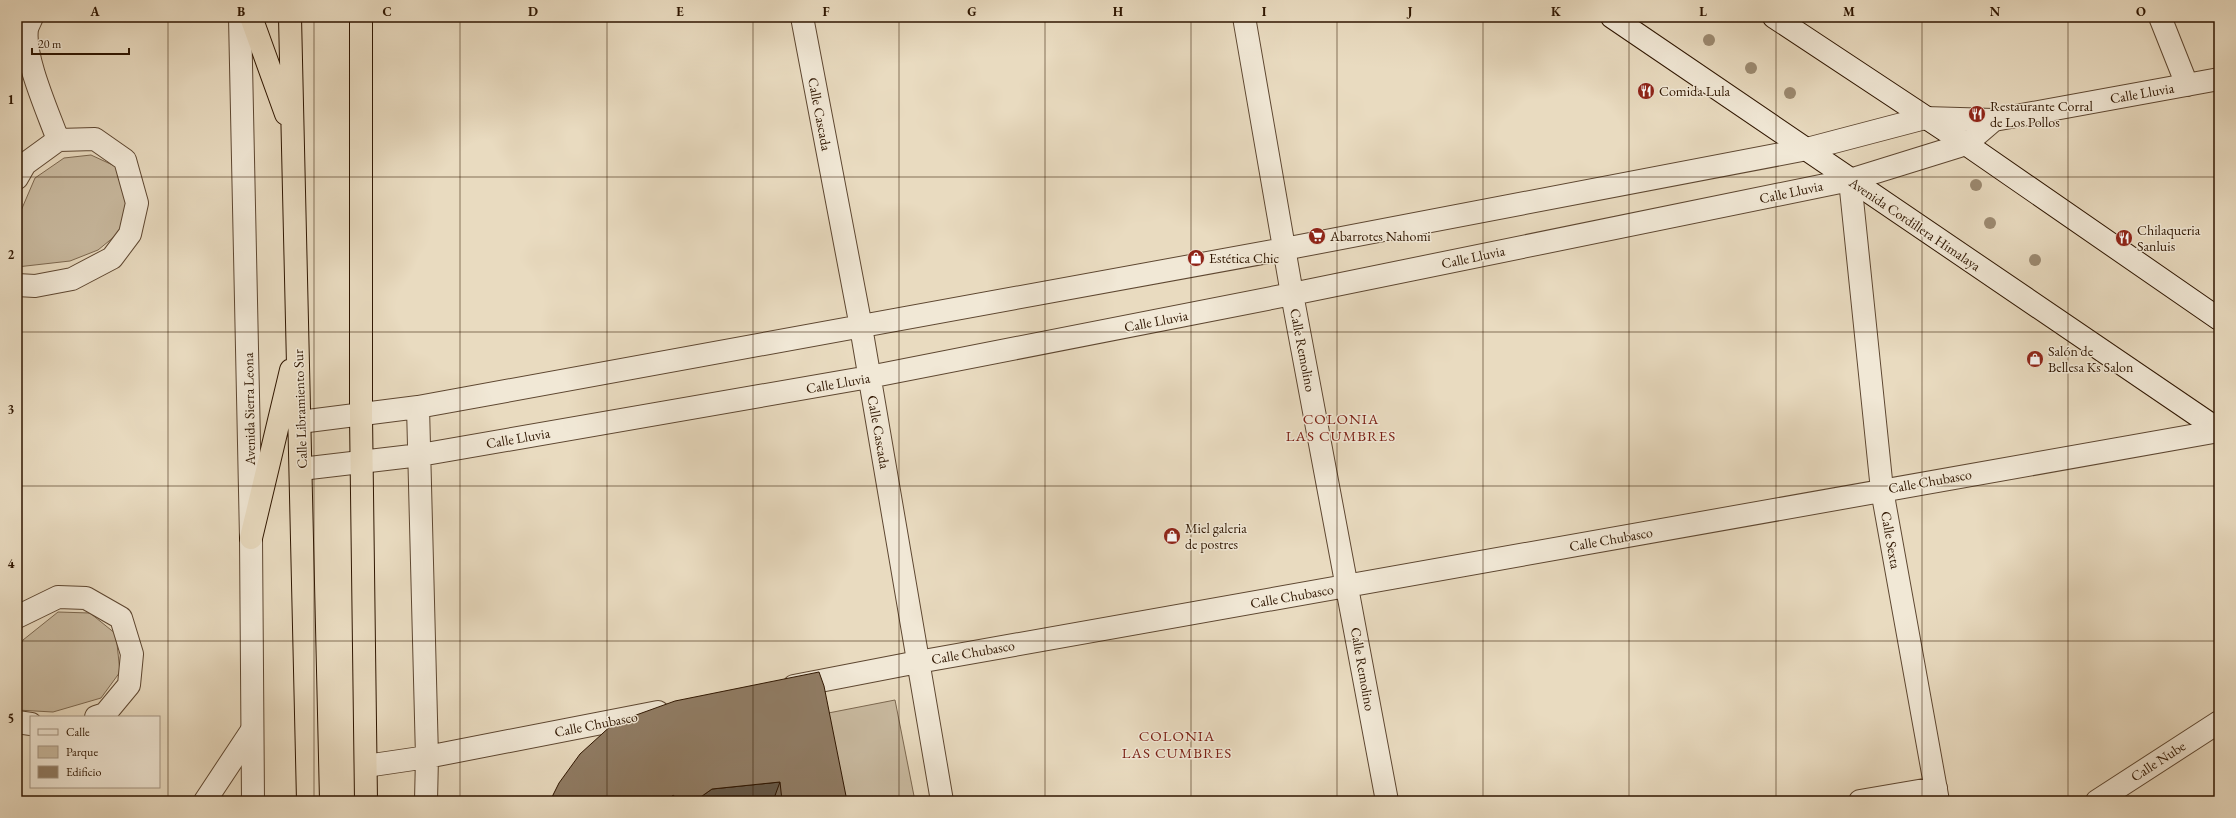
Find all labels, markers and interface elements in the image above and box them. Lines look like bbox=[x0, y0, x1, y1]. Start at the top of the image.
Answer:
text: A bbox=[89, 3, 100, 20]
text: B bbox=[237, 3, 245, 20]
text: C bbox=[382, 3, 392, 20]
text: D bbox=[528, 3, 538, 20]
text: E bbox=[676, 3, 684, 20]
text: F bbox=[822, 3, 830, 20]
text: G bbox=[967, 3, 977, 20]
text: H bbox=[1113, 3, 1124, 20]
text: I bbox=[1262, 3, 1267, 20]
text: J bbox=[1406, 3, 1413, 20]
text: K bbox=[1551, 3, 1562, 20]
text: L bbox=[1699, 3, 1707, 20]
text: M bbox=[1843, 3, 1855, 20]
text: N bbox=[1990, 3, 2001, 20]
text: O bbox=[2136, 3, 2146, 20]
scale bar bbox=[32, 30, 129, 56]
text: 20 m bbox=[38, 36, 62, 52]
street label: Calle Cascada bbox=[804, 76, 836, 153]
street label: Calle Lluvia bbox=[2109, 78, 2176, 107]
restaurant icon: Comida Lula bbox=[1636, 81, 1656, 101]
place label: Comida Lula bbox=[1659, 82, 1731, 100]
text: 1 bbox=[8, 91, 15, 108]
place label: Restaurante Corral de Los Pollos bbox=[1990, 97, 2093, 131]
restaurant icon: Restaurante Corral de Los Pollos bbox=[1967, 104, 1987, 124]
street label: Avenida Cordillera Himalaya bbox=[1845, 173, 1985, 275]
street label: Calle Lluvia bbox=[1758, 176, 1825, 208]
place label: Chilaqueria Sanluis bbox=[2137, 221, 2201, 255]
supermarket icon: Abarrotes Nahomi bbox=[1307, 226, 1327, 246]
place label: Abarrotes Nahomi bbox=[1329, 227, 1431, 245]
restaurant icon: Chilaqueria Sanluis bbox=[2114, 228, 2134, 248]
street label: Calle Lluvia bbox=[1440, 241, 1507, 273]
text: 2 bbox=[8, 246, 15, 263]
shop icon: Estética Chic bbox=[1186, 248, 1206, 268]
place label: Estética Chic bbox=[1209, 249, 1280, 267]
street label: Calle Lluvia bbox=[1123, 306, 1190, 336]
street label: Calle Remolino bbox=[1286, 307, 1320, 393]
place label: Salón de Bellesa Ks Salon bbox=[2048, 342, 2134, 376]
street label: Calle Libramiento Sur bbox=[289, 349, 311, 469]
shop icon: Salón de Bellesa Ks Salon bbox=[2025, 349, 2045, 369]
street label: Avenida Sierra Leona bbox=[239, 352, 259, 467]
street label: Calle Lluvia bbox=[805, 368, 872, 397]
street label: Calle Cascada bbox=[864, 394, 894, 471]
text: 3 bbox=[8, 401, 15, 418]
district label: COLONIA LAS CUMBRES bbox=[1286, 409, 1396, 445]
street label: Calle Lluvia bbox=[485, 423, 552, 452]
street label: Calle Chubasco bbox=[1887, 465, 1973, 497]
street label: Calle Sexta bbox=[1877, 510, 1905, 571]
place label: Miel galeria de postres bbox=[1185, 519, 1247, 553]
street label: Calle Chubasco bbox=[1568, 523, 1654, 555]
shop icon: Miel galeria de postres bbox=[1162, 526, 1182, 546]
text: 4 bbox=[8, 555, 15, 572]
street label: Calle Chubasco bbox=[1249, 580, 1335, 612]
street label: Calle Remolino bbox=[1347, 626, 1379, 712]
street label: Calle Chubasco bbox=[930, 636, 1016, 668]
street label: Calle Chubasco bbox=[553, 707, 639, 741]
text: 5 bbox=[8, 710, 14, 727]
legend bbox=[30, 716, 160, 788]
text: Calle bbox=[66, 724, 90, 740]
district label: COLONIA LAS CUMBRES bbox=[1122, 726, 1232, 762]
street label: Calle Nube bbox=[2127, 736, 2189, 785]
text: Parque bbox=[66, 744, 98, 760]
text: Edificio bbox=[66, 764, 102, 780]

